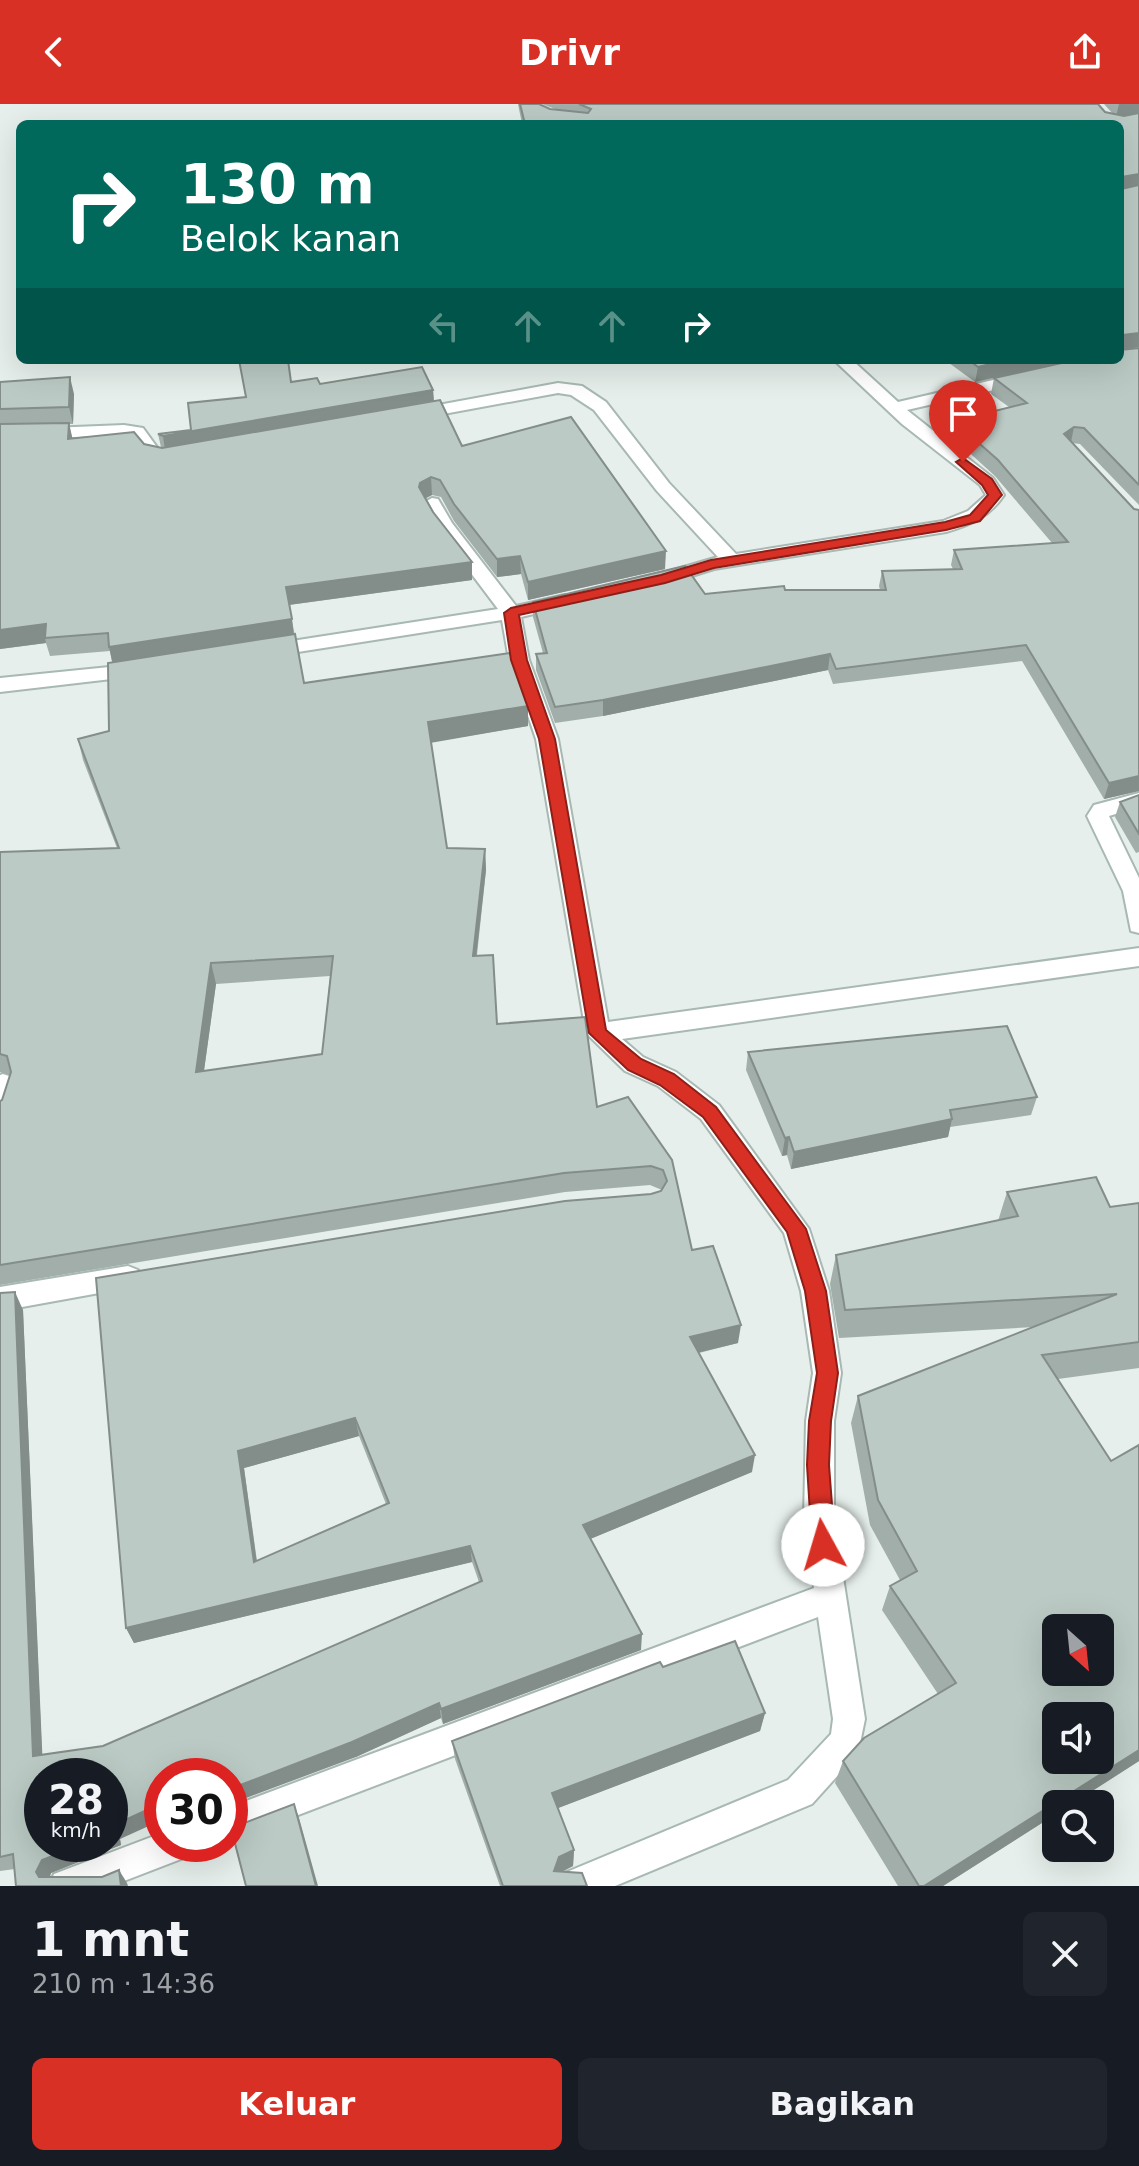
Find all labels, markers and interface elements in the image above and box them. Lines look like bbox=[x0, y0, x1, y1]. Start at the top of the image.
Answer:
icon: back bbox=[32, 30, 76, 74]
icon: share bbox=[1063, 30, 1107, 74]
text: Drivr bbox=[519, 32, 620, 73]
text: 130 m bbox=[180, 151, 375, 216]
icon: right bbox=[48, 152, 152, 256]
text: Belok kanan bbox=[180, 218, 401, 259]
icon: left bbox=[422, 304, 466, 348]
icon: ahead bbox=[506, 304, 550, 348]
icon: ahead bbox=[590, 304, 634, 348]
icon: right bbox=[674, 304, 718, 348]
pin bbox=[929, 380, 997, 462]
icon: arrive bbox=[941, 392, 985, 436]
position arrow bbox=[781, 1503, 865, 1587]
north arrow bbox=[1042, 1614, 1114, 1686]
map controls bbox=[1042, 1614, 1114, 1862]
button: sound bbox=[1042, 1702, 1114, 1774]
speed limit sign: 30 bbox=[144, 1758, 248, 1862]
text: 28 bbox=[48, 1777, 104, 1823]
button: search bbox=[1042, 1790, 1114, 1862]
text: km/h bbox=[51, 1818, 101, 1842]
text: 1 mnt bbox=[32, 1911, 189, 1967]
button: close bbox=[1023, 1912, 1107, 1996]
text: 210 m · 14:36 bbox=[32, 1969, 215, 1999]
button: Keluar bbox=[32, 2058, 562, 2150]
button: Bagikan bbox=[578, 2058, 1107, 2150]

